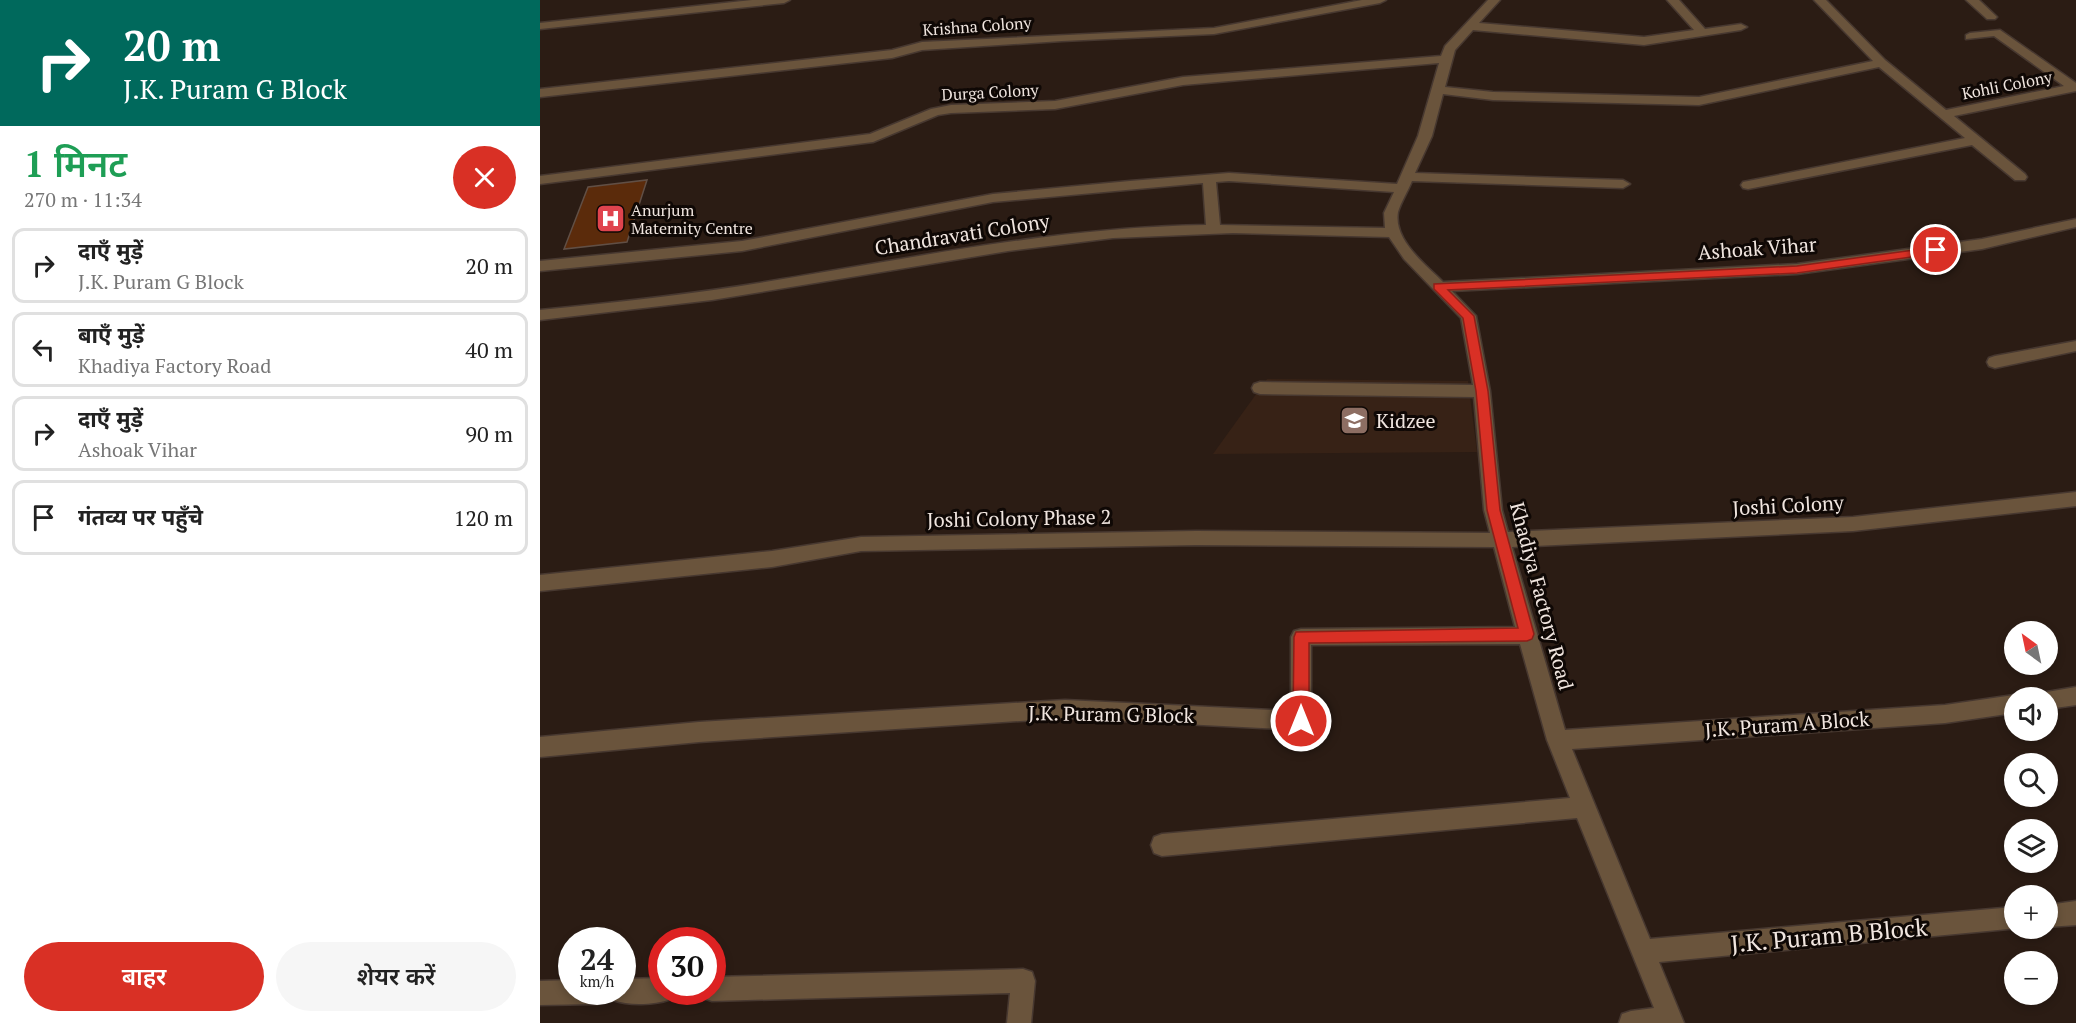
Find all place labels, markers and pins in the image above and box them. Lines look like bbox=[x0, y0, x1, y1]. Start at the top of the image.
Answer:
place label: Anurjum Maternity Centre bbox=[631, 199, 753, 239]
hospital icon: Anurjum Maternity Centre bbox=[594, 203, 626, 235]
pin bbox=[1910, 224, 1961, 275]
school or university icon: Kidzee bbox=[1339, 404, 1371, 436]
place label: Kidzee bbox=[1376, 407, 1436, 434]

